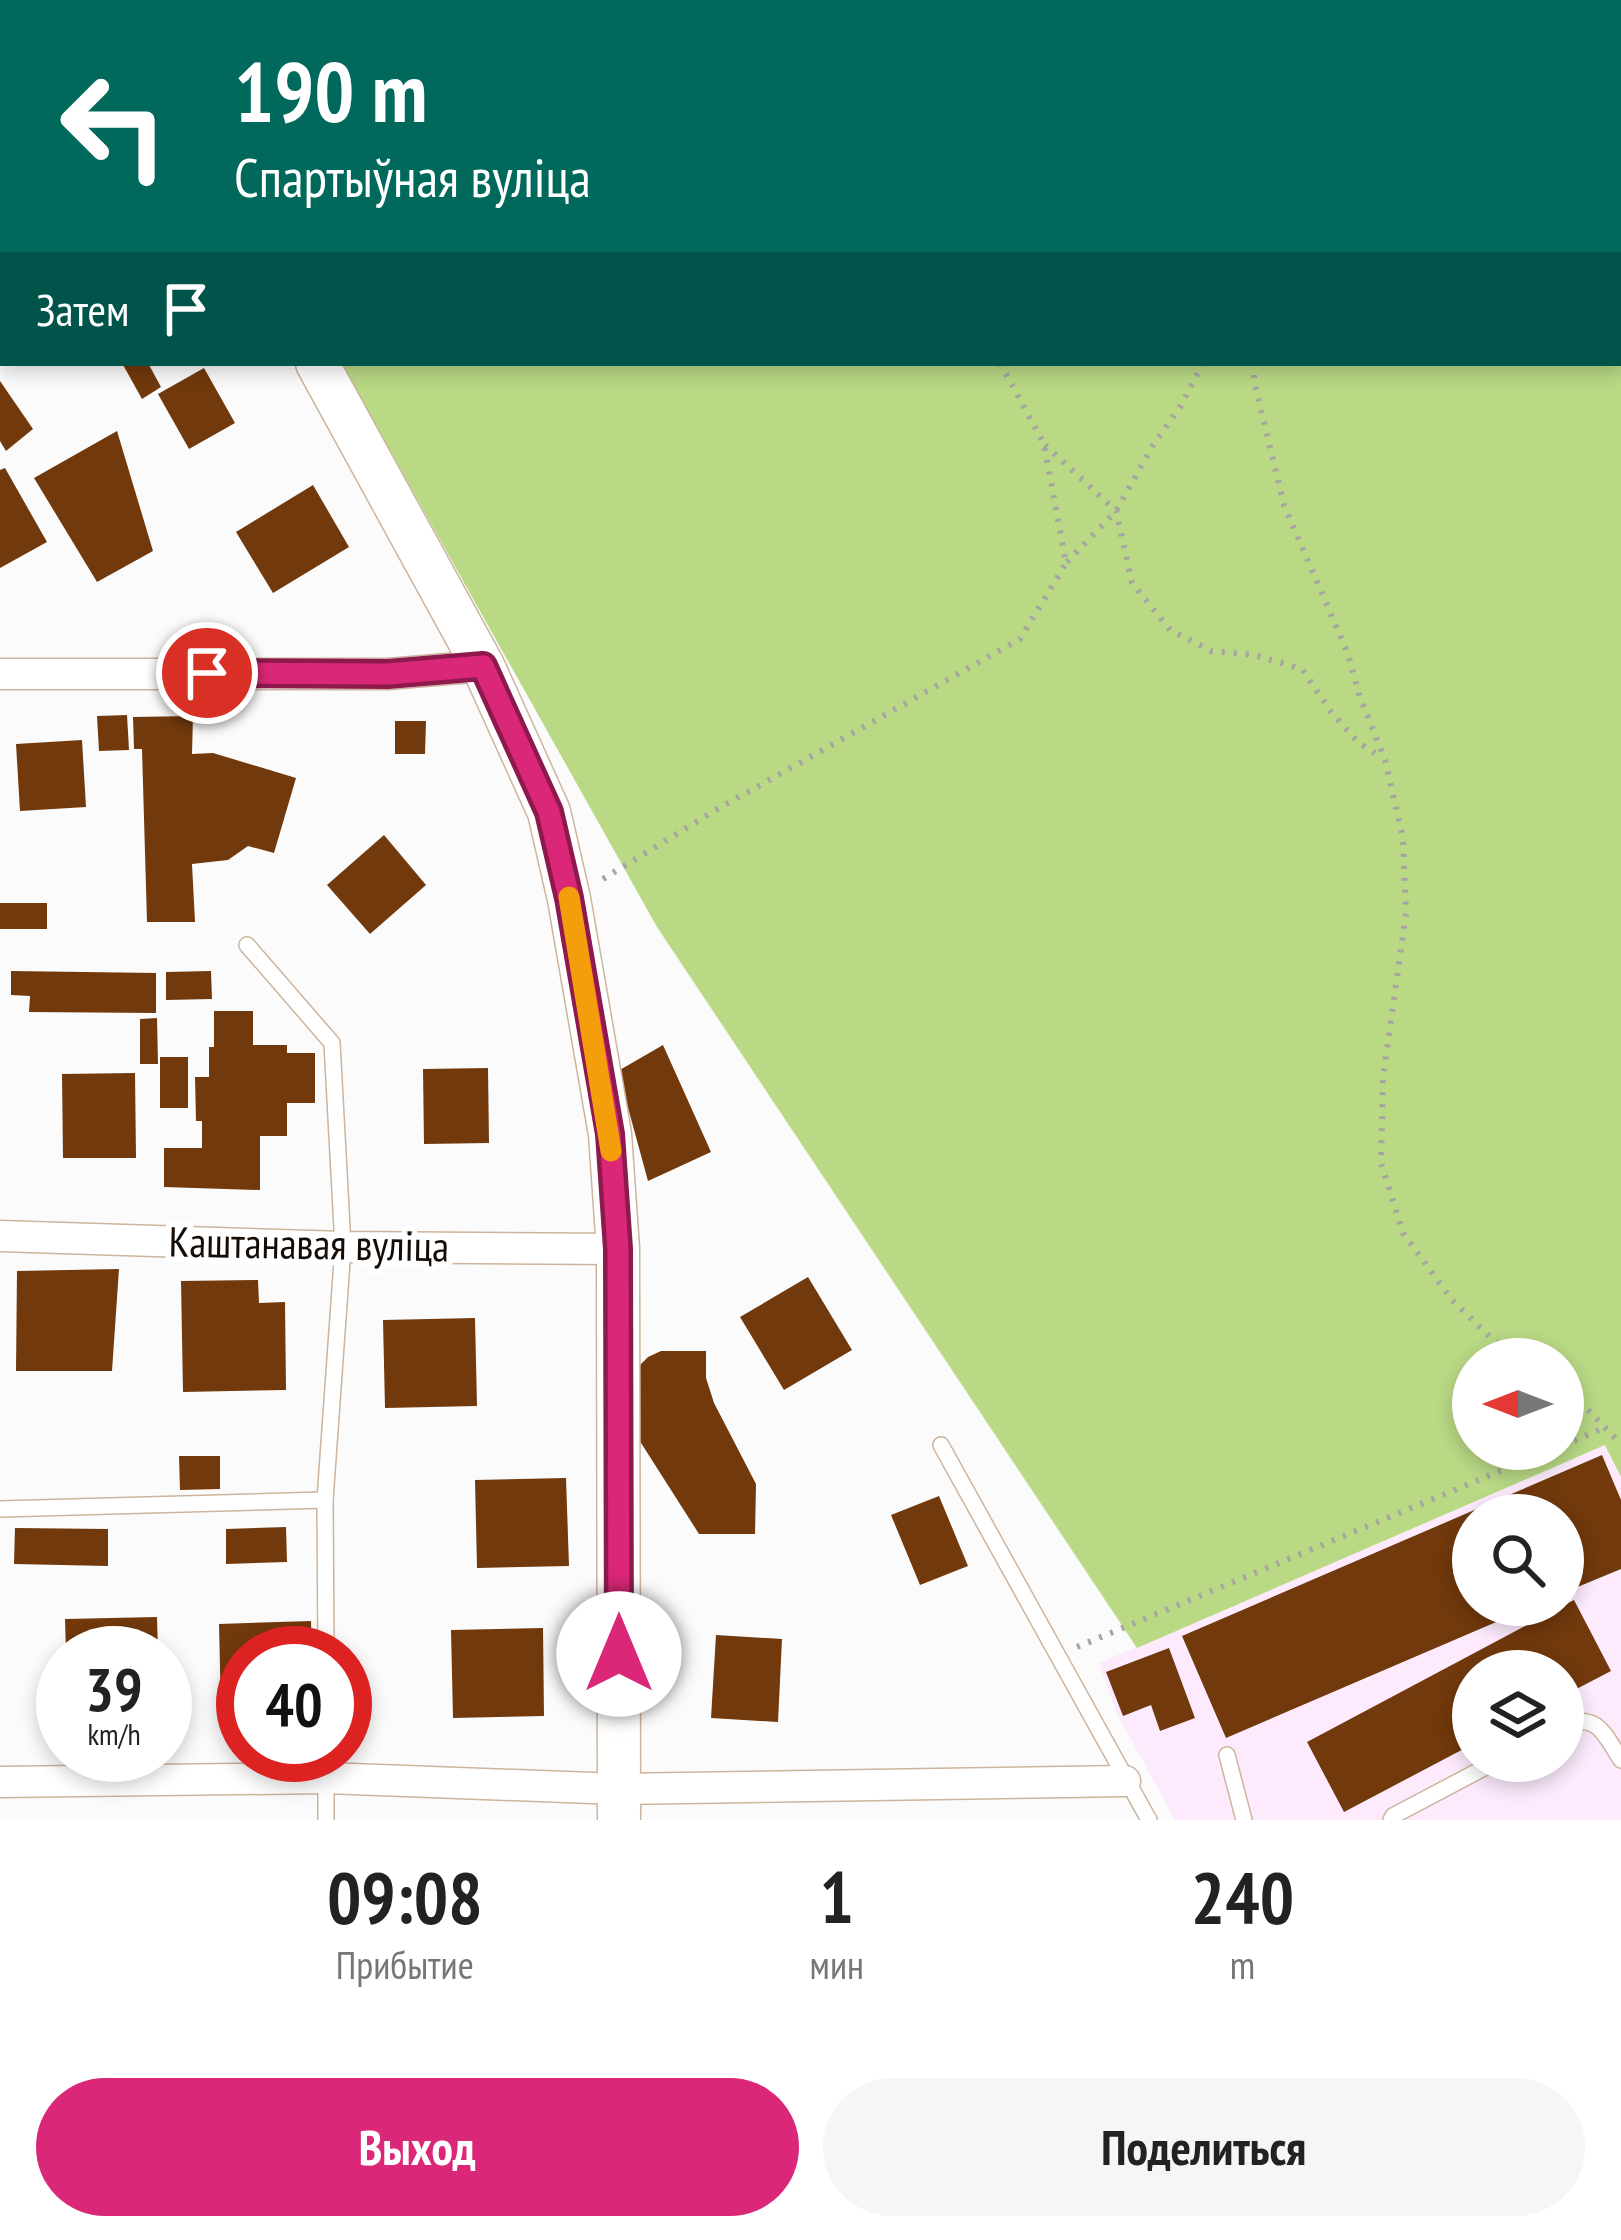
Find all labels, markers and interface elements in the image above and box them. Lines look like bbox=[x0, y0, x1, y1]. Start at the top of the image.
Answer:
text: 190 m bbox=[234, 36, 427, 145]
icon: left bbox=[36, 48, 192, 204]
text: Спартыўная вуліца bbox=[234, 142, 591, 212]
icon: arrive bbox=[153, 276, 219, 342]
text: Затем bbox=[36, 280, 129, 338]
pin bbox=[156, 622, 258, 724]
icon: arrive bbox=[174, 640, 240, 706]
street label: Каштанавая вуліца bbox=[168, 1214, 450, 1273]
north arrow bbox=[1452, 1338, 1584, 1470]
map controls bbox=[1452, 1338, 1584, 1782]
button: search bbox=[1452, 1494, 1584, 1626]
position arrow bbox=[556, 1591, 682, 1717]
speed limit sign: 40 bbox=[216, 1626, 372, 1782]
text: 39 bbox=[85, 1650, 143, 1728]
button: layers bbox=[1452, 1650, 1584, 1782]
text: km/h bbox=[87, 1714, 141, 1753]
text: 09:08 bbox=[327, 1850, 483, 1943]
text: 1 bbox=[820, 1850, 854, 1943]
text: 240 bbox=[1191, 1850, 1294, 1943]
text: Прибытие bbox=[336, 1939, 474, 1990]
text: мин bbox=[810, 1939, 864, 1990]
text: m bbox=[1230, 1939, 1255, 1990]
button: Выход bbox=[36, 2078, 799, 2216]
button: Поделиться bbox=[823, 2078, 1585, 2216]

